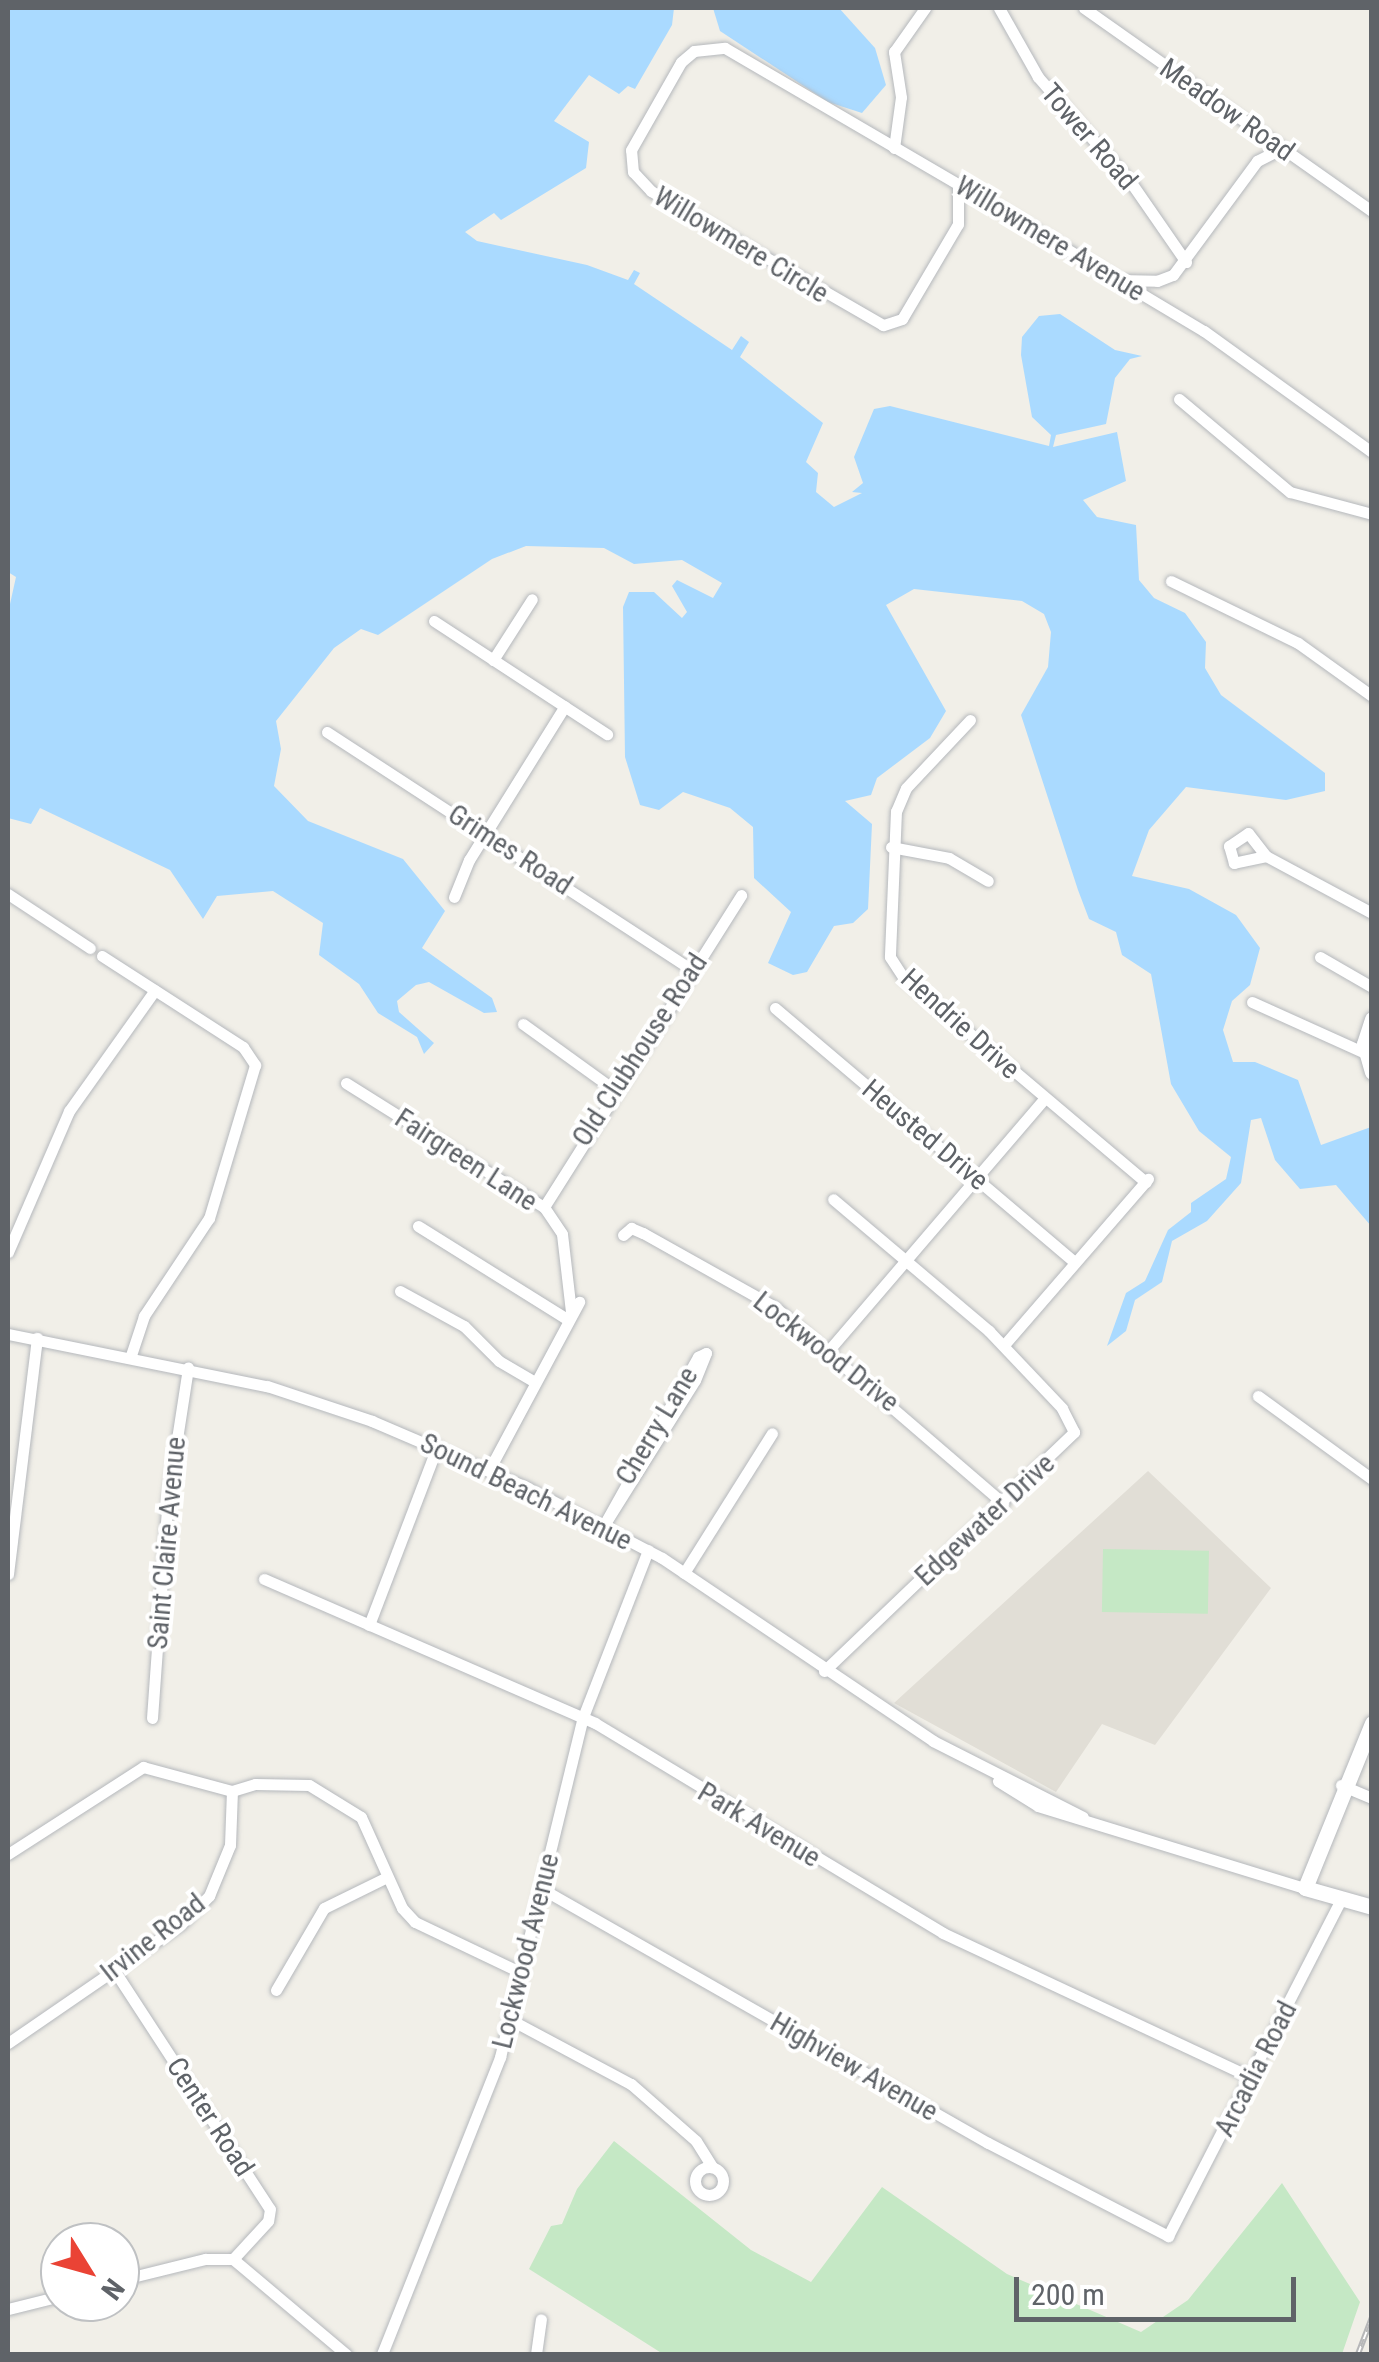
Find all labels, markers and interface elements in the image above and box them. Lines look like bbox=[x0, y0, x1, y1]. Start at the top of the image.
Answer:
street label: Meadow Road bbox=[1153, 51, 1301, 169]
street label: Tower Road bbox=[1034, 77, 1144, 197]
street label: Willowmere Avenue bbox=[949, 169, 1151, 309]
street label: Willowmere Circle bbox=[648, 180, 834, 310]
street label: Grimes Road bbox=[442, 797, 578, 903]
street label: Old Clubhouse Road bbox=[565, 947, 715, 1153]
street label: Hendrie Drive bbox=[894, 962, 1026, 1086]
street label: Heusted Drive bbox=[855, 1073, 995, 1197]
street label: Fairgreen Lane bbox=[389, 1102, 543, 1218]
street label: Lockwood Drive bbox=[747, 1285, 905, 1419]
street label: Cherry Lane bbox=[609, 1361, 705, 1491]
street label: Sound Beach Avenue bbox=[415, 1426, 637, 1558]
street label: Saint Claire Avenue bbox=[141, 1435, 193, 1651]
street label: Edgewater Drive bbox=[908, 1447, 1062, 1593]
street label: Park Avenue bbox=[692, 1775, 826, 1875]
street label: Lockwood Avenue bbox=[485, 1850, 567, 2052]
street label: Irvine Road bbox=[94, 1887, 212, 1989]
street label: Arcadia Road bbox=[1208, 1996, 1304, 2142]
street label: Highview Avenue bbox=[764, 2005, 944, 2129]
street label: Center Road bbox=[159, 2051, 261, 2183]
north arrow bbox=[40, 2222, 140, 2322]
scale bar bbox=[1019, 2257, 1302, 2319]
text: N bbox=[94, 2272, 131, 2306]
text: 200 m bbox=[1031, 2277, 1105, 2312]

